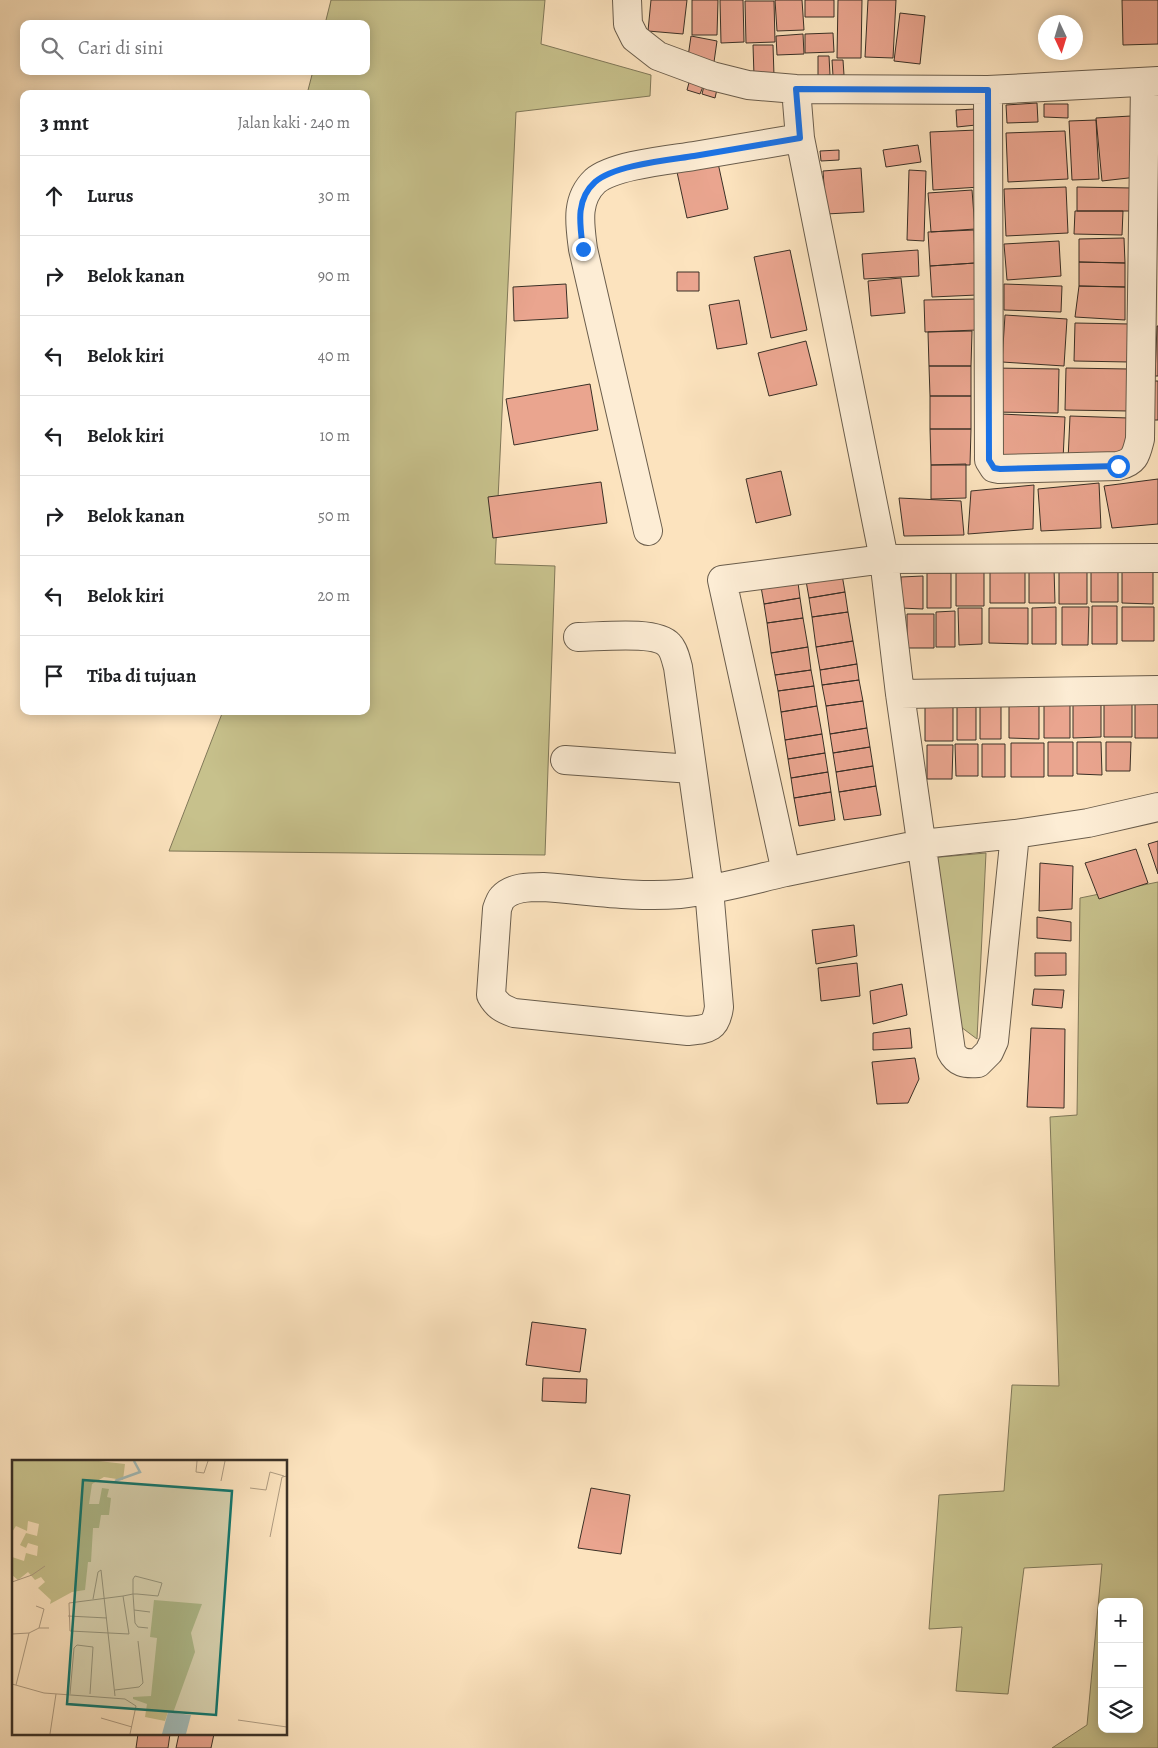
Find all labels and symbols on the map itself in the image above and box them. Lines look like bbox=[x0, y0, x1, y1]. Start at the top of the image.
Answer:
north arrow bbox=[1038, 15, 1083, 60]
route end bbox=[572, 238, 595, 261]
route start bbox=[1107, 455, 1130, 478]
inset map bbox=[12, 1460, 288, 1736]

